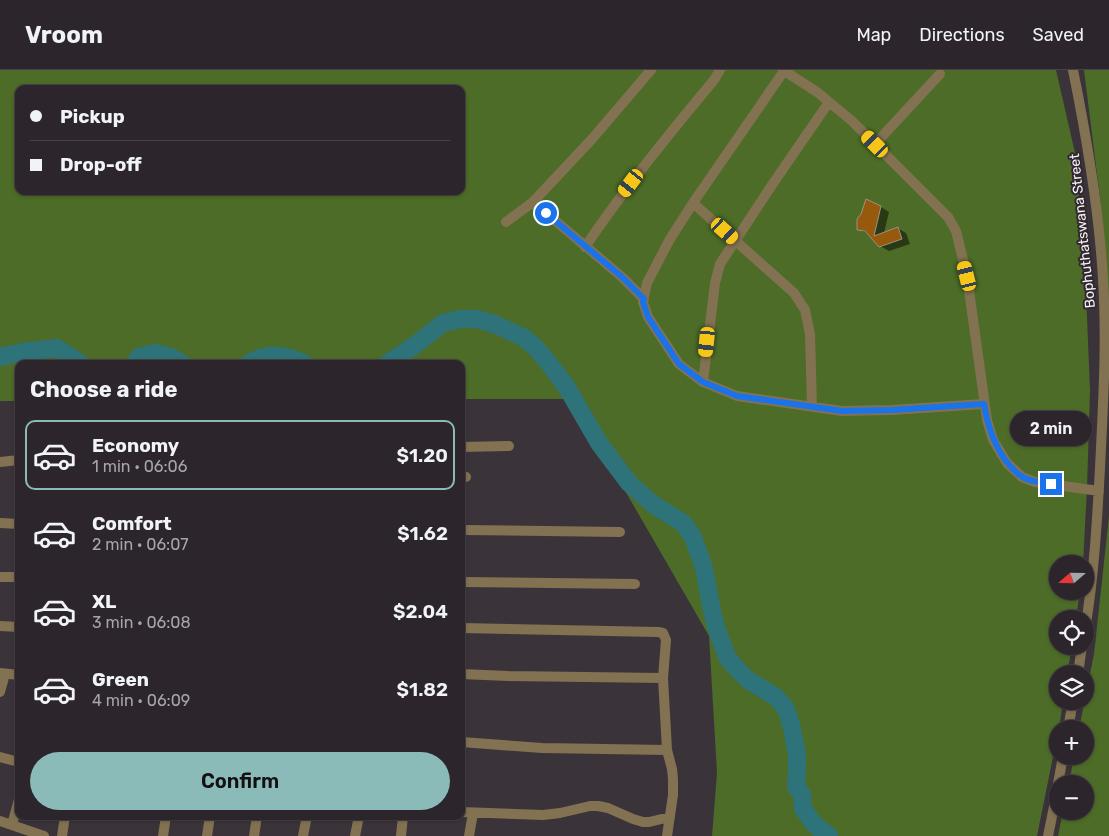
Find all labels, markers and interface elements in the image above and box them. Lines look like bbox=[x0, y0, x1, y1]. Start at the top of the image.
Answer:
text: Vroom bbox=[25, 21, 103, 49]
text: Map bbox=[856, 24, 891, 46]
text: Directions bbox=[919, 24, 1005, 46]
text: Saved bbox=[1033, 24, 1084, 46]
text: Pickup bbox=[60, 105, 125, 128]
car bbox=[859, 128, 890, 160]
street label: Bophuthatswana Street bbox=[1066, 152, 1099, 309]
text: Drop-off bbox=[60, 153, 142, 176]
car bbox=[615, 167, 646, 199]
route start bbox=[535, 202, 557, 224]
car bbox=[708, 215, 741, 247]
car bbox=[956, 260, 977, 292]
car bbox=[697, 326, 716, 358]
text: Choose a ride bbox=[30, 376, 177, 403]
callout: 2 min bbox=[1010, 412, 1092, 446]
text: 2 min bbox=[1030, 419, 1072, 438]
icon: car bbox=[32, 433, 77, 478]
text: Economy bbox=[92, 434, 179, 457]
text: $1.20 bbox=[396, 444, 448, 467]
text: 1 min · 06:06 bbox=[92, 457, 187, 476]
route end bbox=[1040, 473, 1062, 495]
icon: car bbox=[32, 511, 77, 556]
text: Comfort bbox=[92, 512, 172, 535]
text: $1.62 bbox=[397, 522, 448, 545]
text: 2 min · 06:07 bbox=[92, 535, 189, 554]
north arrow bbox=[1049, 555, 1094, 600]
map controls bbox=[1049, 555, 1094, 820]
icon: car bbox=[32, 589, 77, 634]
text: XL bbox=[92, 590, 116, 613]
text: $2.04 bbox=[393, 600, 448, 623]
button: locate bbox=[1049, 610, 1094, 655]
text: 3 min · 06:08 bbox=[92, 613, 191, 632]
button: layers bbox=[1049, 665, 1094, 710]
icon: car bbox=[32, 667, 77, 712]
text: Green bbox=[92, 668, 149, 691]
text: $1.82 bbox=[397, 678, 448, 701]
text: 4 min · 06:09 bbox=[92, 691, 190, 710]
button: + bbox=[1049, 720, 1094, 765]
button: Confirm bbox=[30, 752, 450, 810]
button: − bbox=[1049, 775, 1094, 820]

